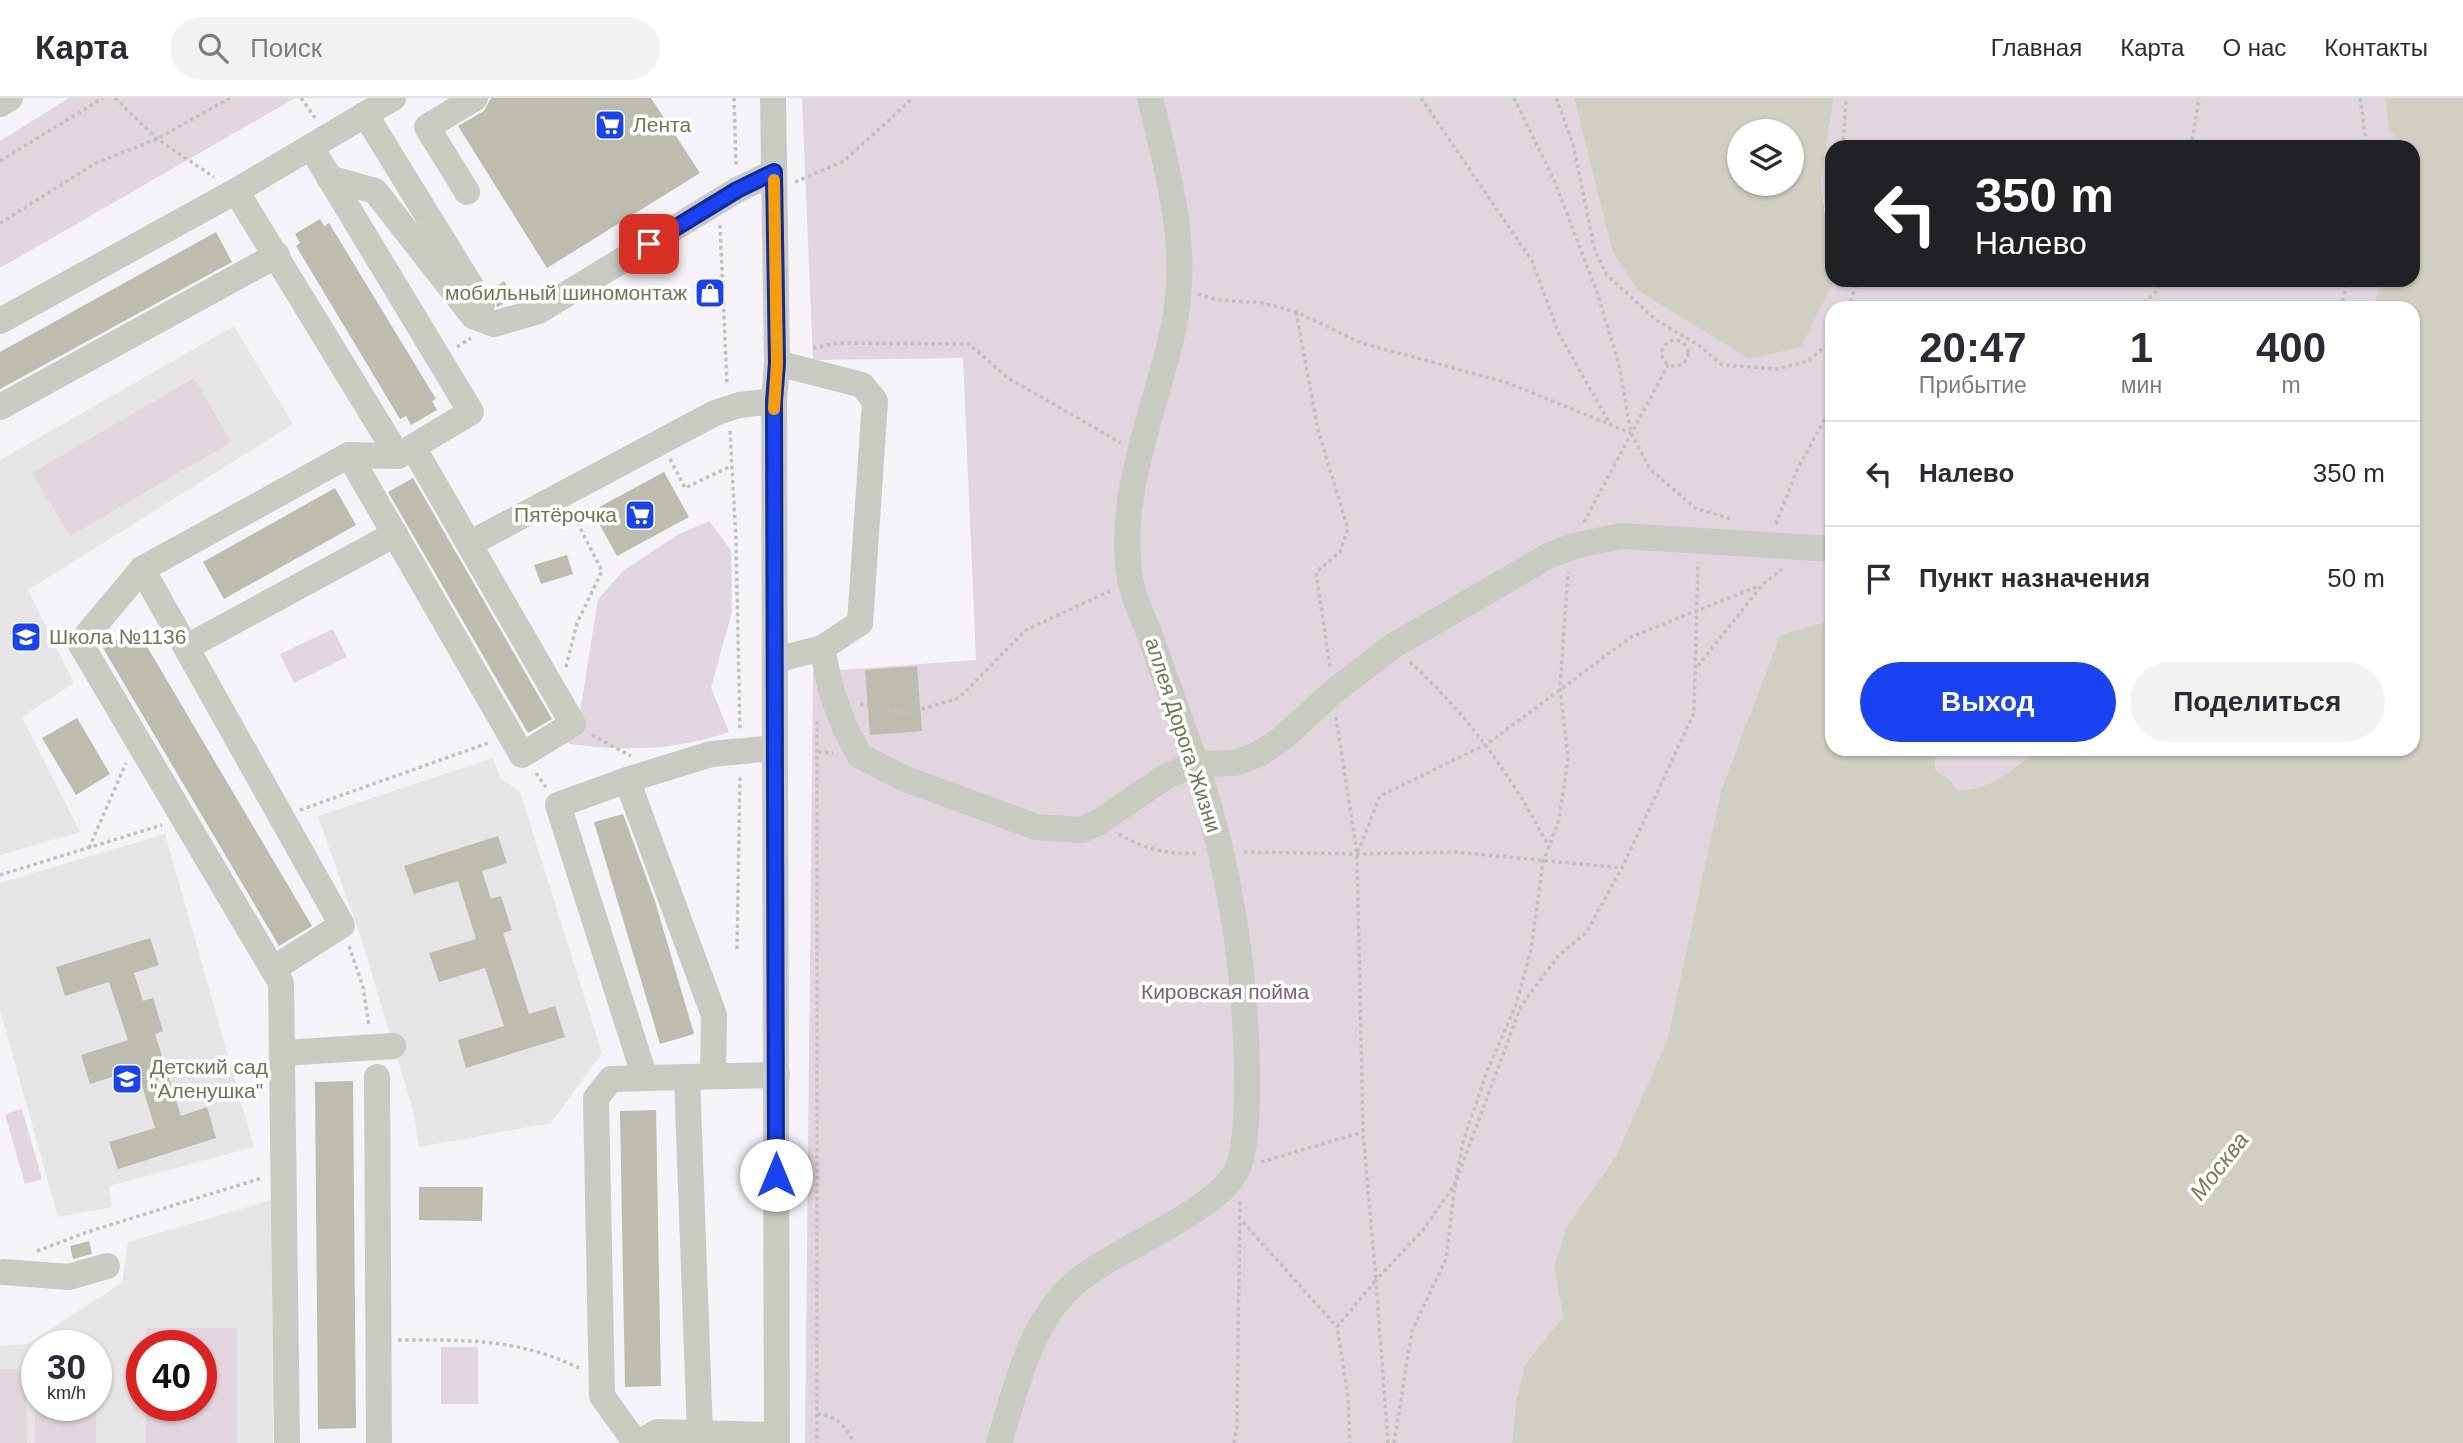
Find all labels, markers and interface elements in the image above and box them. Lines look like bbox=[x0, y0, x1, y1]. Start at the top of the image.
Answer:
search box bbox=[170, 17, 660, 80]
text: Карта bbox=[35, 29, 128, 66]
icon: search bbox=[194, 29, 232, 67]
text: Поиск bbox=[250, 33, 322, 63]
text: Главная bbox=[1991, 34, 2082, 61]
text: Карта bbox=[2120, 34, 2184, 61]
text: О нас bbox=[2222, 34, 2286, 61]
text: Контакты bbox=[2324, 34, 2428, 61]
supermarket icon: Лента bbox=[593, 108, 627, 142]
place label: Лента bbox=[633, 113, 691, 136]
map controls bbox=[1727, 119, 1804, 196]
button: layers bbox=[1727, 119, 1804, 196]
icon: left bbox=[1860, 168, 1951, 259]
text: 350 m bbox=[1975, 168, 2114, 222]
pin bbox=[619, 214, 679, 274]
icon: arrive bbox=[630, 225, 668, 263]
text: Налево bbox=[1975, 225, 2087, 261]
shop icon: мобильный шиномонтаж bbox=[693, 276, 727, 310]
place label: мобильный шиномонтаж bbox=[445, 281, 687, 304]
text: 20:47 bbox=[1919, 324, 2027, 371]
text: 1 bbox=[2130, 324, 2153, 371]
text: 400 bbox=[2256, 324, 2326, 371]
text: Прибытие bbox=[1919, 372, 2027, 398]
text: мин bbox=[2121, 372, 2162, 398]
text: m bbox=[2281, 372, 2301, 398]
icon: left bbox=[1860, 455, 1898, 493]
text: Налево bbox=[1919, 458, 2014, 488]
text: 350 m bbox=[2313, 458, 2385, 488]
supermarket icon: Пятёрочка bbox=[623, 498, 657, 532]
place label: Пятёрочка bbox=[514, 503, 617, 526]
icon: arrive bbox=[1860, 560, 1898, 598]
text: Пункт назначения bbox=[1919, 563, 2150, 593]
text: 50 m bbox=[2327, 563, 2385, 593]
school or university icon: Школа №1136 bbox=[9, 620, 43, 654]
place label: Школа №1136 bbox=[49, 625, 186, 648]
street label: аллея Дорога Жизни bbox=[1141, 635, 1226, 835]
button: Выход bbox=[1860, 662, 2116, 742]
button: Поделиться bbox=[2130, 662, 2385, 742]
park label: Кировская пойма bbox=[1141, 980, 1309, 1003]
place label: Детский сад "Аленушка" bbox=[150, 1055, 268, 1102]
school or university icon: Детский сад "Аленушка" bbox=[110, 1062, 144, 1096]
water label: Москва bbox=[2185, 1127, 2253, 1205]
position arrow bbox=[739, 1138, 813, 1212]
speed limit sign: 40 bbox=[126, 1330, 217, 1421]
text: 30 bbox=[47, 1347, 86, 1386]
text: km/h bbox=[47, 1383, 86, 1403]

